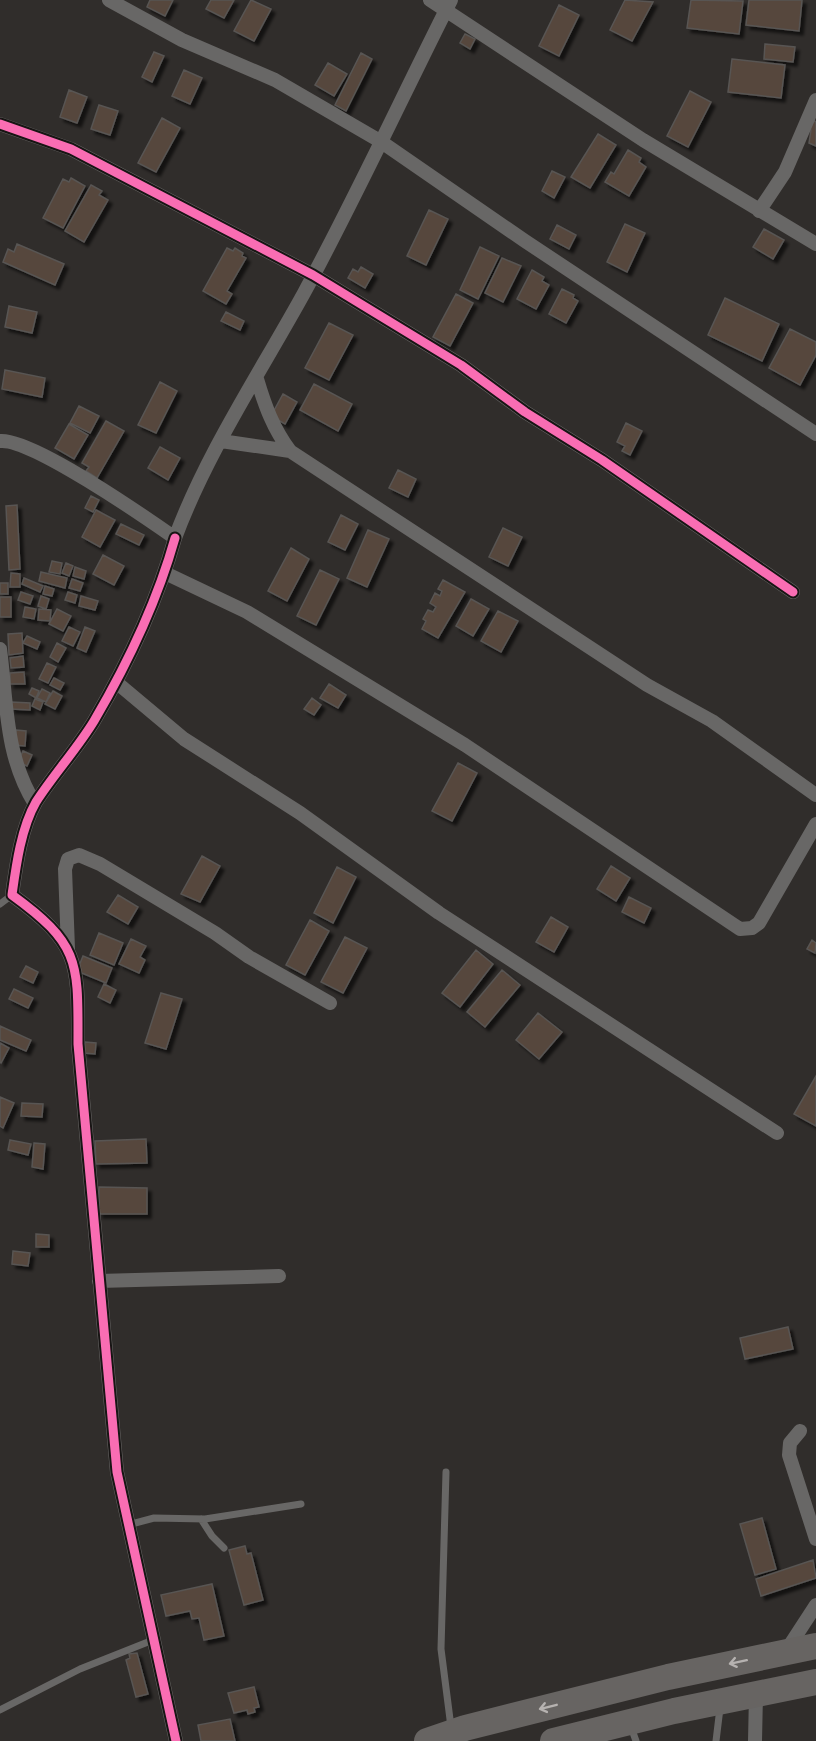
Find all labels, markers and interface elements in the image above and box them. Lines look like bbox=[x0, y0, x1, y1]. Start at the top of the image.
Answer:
one-way arrow bbox=[729, 1657, 748, 1669]
one-way arrow bbox=[539, 1701, 558, 1713]

